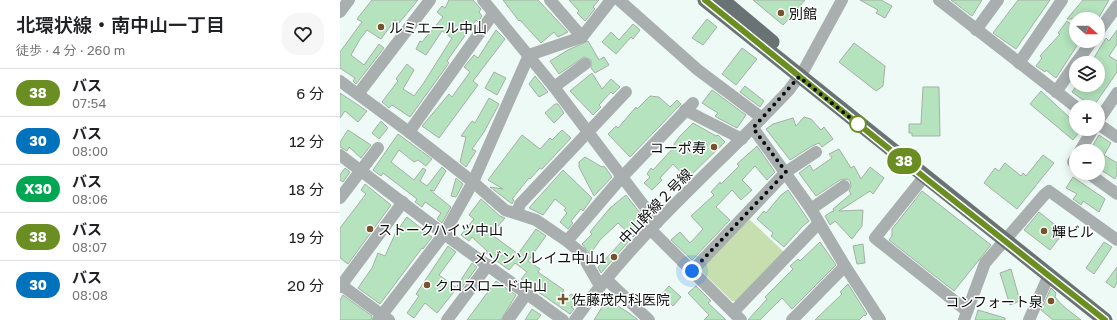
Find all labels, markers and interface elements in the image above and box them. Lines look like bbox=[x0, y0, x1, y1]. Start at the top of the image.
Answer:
place label: 別館 bbox=[789, 5, 817, 22]
marker: 別館 bbox=[776, 8, 786, 18]
north arrow bbox=[1069, 12, 1105, 48]
map controls bbox=[1069, 12, 1105, 180]
text: 北環状線・南中山一丁目 bbox=[16, 13, 225, 36]
button: heart bbox=[282, 13, 324, 55]
place label: ルミエール中山 bbox=[389, 19, 487, 36]
marker: ルミエール中山 bbox=[376, 22, 386, 32]
text: 徒歩 · 4 分 · 260 m bbox=[16, 42, 125, 58]
button: layers bbox=[1069, 56, 1105, 92]
text: バス bbox=[72, 76, 102, 94]
text: 38 bbox=[29, 84, 47, 101]
text: 6 分 bbox=[296, 84, 324, 102]
text: 07:54 bbox=[72, 95, 106, 111]
button: + bbox=[1069, 100, 1105, 136]
unlabelled marker bbox=[849, 115, 867, 133]
text: バス bbox=[72, 124, 102, 142]
text: 30 bbox=[29, 132, 47, 149]
text: 12 分 bbox=[289, 132, 324, 150]
place label: コーポ寿 bbox=[650, 139, 706, 156]
marker: コーポ寿 bbox=[709, 142, 719, 152]
text: 08:00 bbox=[72, 143, 108, 159]
button: − bbox=[1069, 144, 1105, 180]
line badge: 38 bbox=[886, 148, 922, 174]
text: 38 bbox=[895, 152, 913, 169]
street label: 中山幹線２号線 bbox=[615, 165, 695, 247]
text: バス bbox=[72, 172, 102, 190]
text: X30 bbox=[24, 180, 52, 197]
text: 18 分 bbox=[289, 180, 324, 198]
text: 08:06 bbox=[72, 191, 108, 207]
text: バス bbox=[72, 220, 102, 238]
place label: ストークハイツ中山 bbox=[378, 221, 503, 238]
place label: 輝ビル bbox=[1052, 223, 1094, 240]
marker: ストークハイツ中山 bbox=[365, 224, 375, 234]
marker: 輝ビル bbox=[1039, 226, 1049, 236]
text: 38 bbox=[29, 228, 47, 245]
text: 19 分 bbox=[289, 228, 324, 246]
text: 08:07 bbox=[72, 239, 107, 255]
place label: メゾンソレイユ中山1 bbox=[473, 249, 606, 266]
marker: メゾンソレイユ中山1 bbox=[609, 252, 619, 262]
your location bbox=[682, 261, 702, 281]
text: バス bbox=[72, 268, 102, 286]
text: 30 bbox=[29, 276, 47, 293]
text: 20 分 bbox=[287, 276, 324, 294]
place label: クロスロード中山 bbox=[435, 277, 547, 294]
marker: クロスロード中山 bbox=[422, 280, 432, 290]
text: 08:08 bbox=[72, 287, 108, 303]
place label: 佐藤茂内科医院 bbox=[572, 291, 670, 308]
marker: 佐藤茂内科医院 bbox=[557, 293, 569, 305]
place label: コンフォート泉 bbox=[945, 293, 1043, 310]
marker: コンフォート泉 bbox=[1046, 296, 1056, 306]

